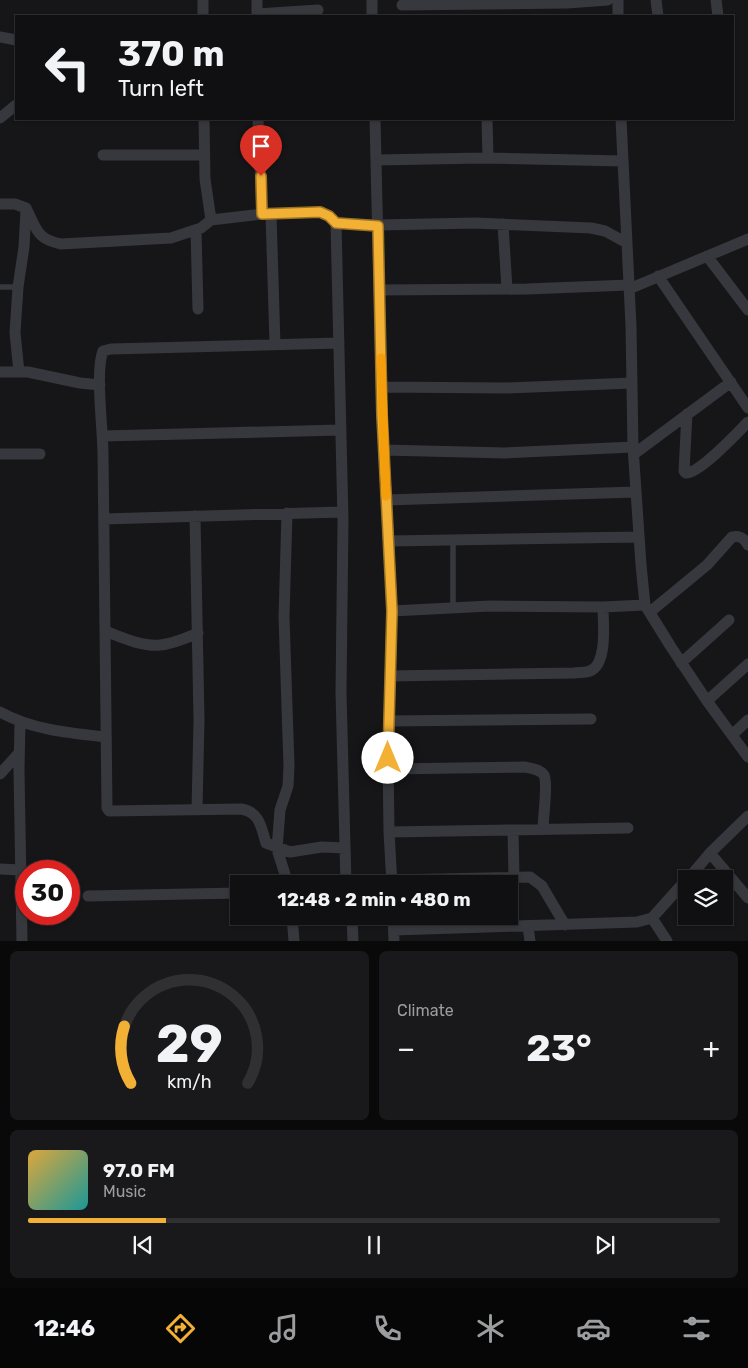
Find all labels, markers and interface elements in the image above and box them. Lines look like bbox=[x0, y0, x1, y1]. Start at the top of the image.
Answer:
text: 370 m bbox=[118, 33, 224, 75]
icon: left bbox=[35, 35, 100, 100]
text: Turn left bbox=[118, 75, 204, 102]
pin bbox=[240, 125, 282, 176]
icon: arrive bbox=[247, 132, 275, 160]
position arrow bbox=[361, 731, 413, 783]
speed limit sign: 30 bbox=[15, 860, 80, 925]
map controls bbox=[678, 870, 733, 925]
button: layers bbox=[678, 870, 733, 925]
text: 12:48 · 2 min · 480 m bbox=[277, 888, 471, 911]
text: Climate bbox=[397, 1001, 454, 1020]
text: 29 bbox=[156, 1013, 223, 1075]
text: 23° bbox=[526, 1025, 592, 1071]
text: − bbox=[397, 1032, 415, 1065]
text: + bbox=[703, 1032, 720, 1065]
text: km/h bbox=[167, 1071, 212, 1092]
text: 97.0 FM bbox=[103, 1159, 175, 1182]
text: Music bbox=[103, 1182, 146, 1201]
icon: previous bbox=[129, 1231, 157, 1259]
icon: pause bbox=[360, 1231, 388, 1259]
icon: next bbox=[591, 1231, 619, 1259]
icon: directions bbox=[163, 1311, 198, 1346]
icon: music bbox=[266, 1311, 301, 1346]
icon: phone bbox=[370, 1311, 405, 1346]
icon: climate bbox=[473, 1311, 508, 1346]
icon: car bbox=[576, 1311, 611, 1346]
icon: filters bbox=[679, 1311, 714, 1346]
text: 12:46 bbox=[34, 1315, 95, 1342]

